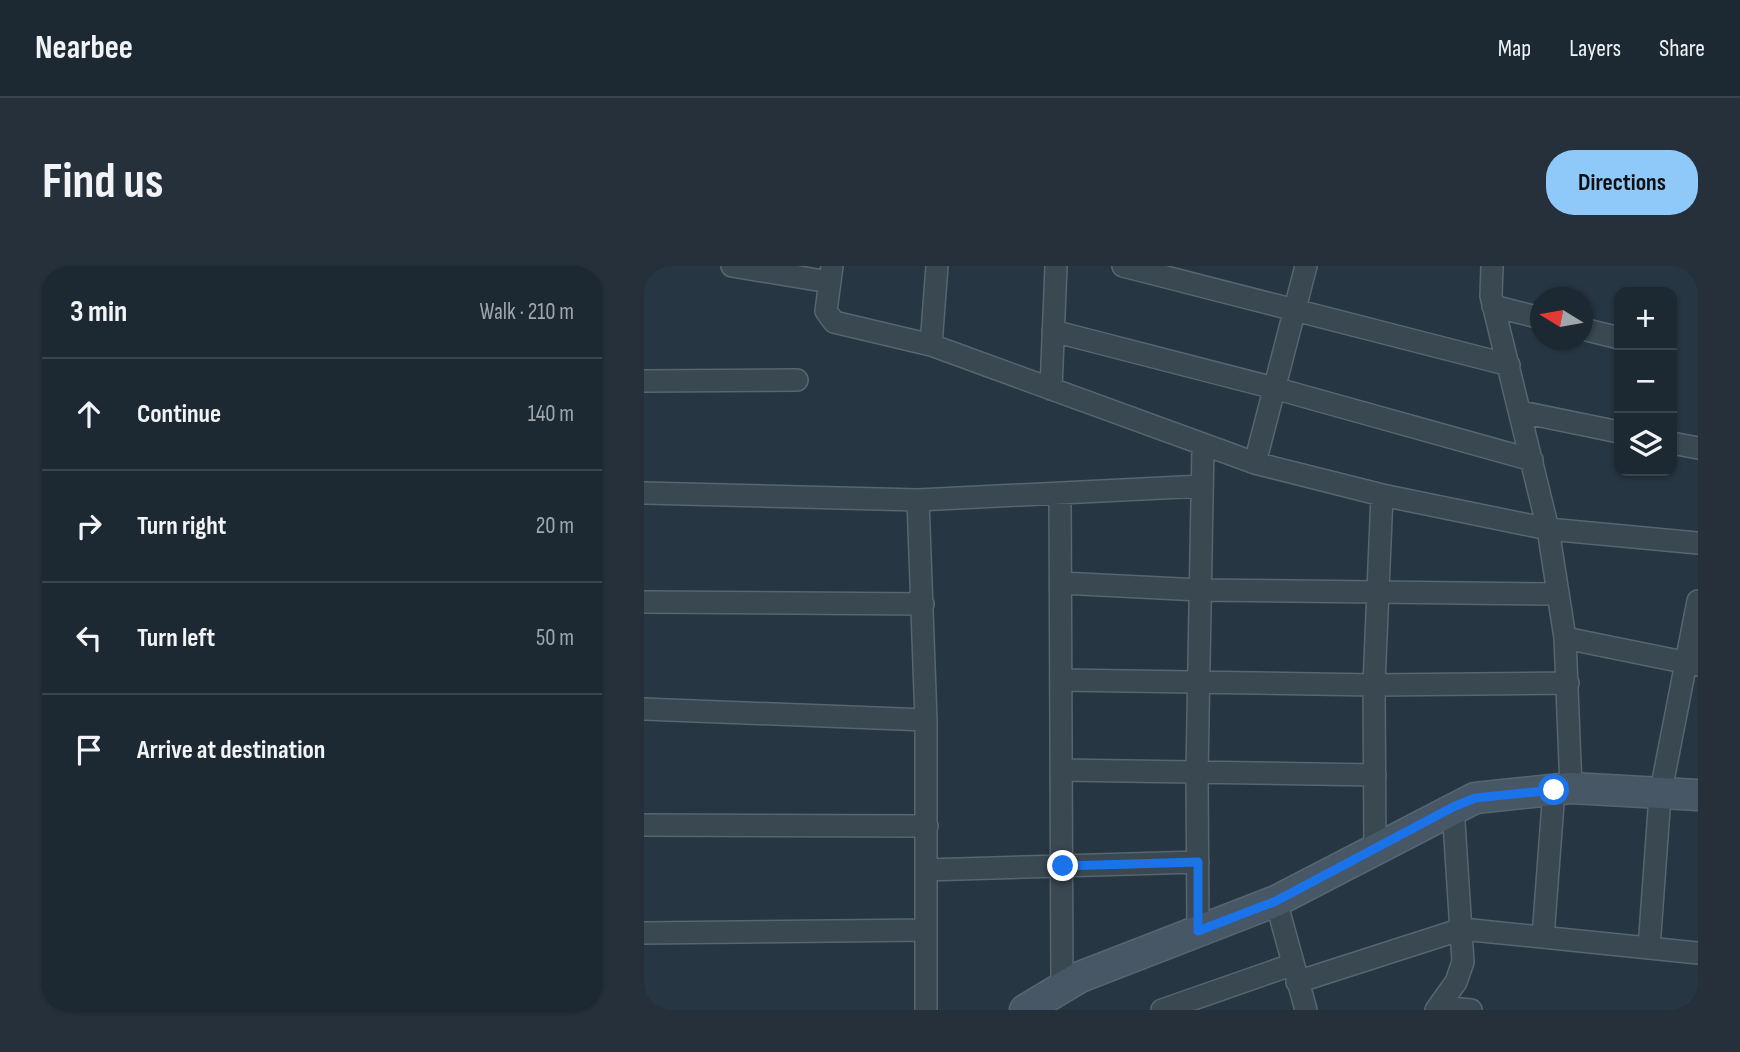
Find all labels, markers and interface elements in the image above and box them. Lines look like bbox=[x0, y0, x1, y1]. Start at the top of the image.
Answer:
text: Nearbee bbox=[35, 28, 133, 68]
text: Map bbox=[1498, 34, 1531, 63]
text: Layers bbox=[1569, 34, 1621, 63]
text: Share bbox=[1659, 34, 1705, 63]
button: Directions bbox=[1546, 150, 1698, 215]
text: Find us bbox=[42, 153, 164, 212]
north arrow bbox=[1530, 287, 1593, 350]
map controls bbox=[1614, 287, 1677, 476]
button: + bbox=[1614, 287, 1677, 350]
text: 3 min bbox=[70, 294, 127, 330]
text: Walk · 210 m bbox=[480, 298, 574, 326]
button: − bbox=[1614, 350, 1677, 413]
icon: ahead bbox=[70, 395, 108, 433]
text: Continue bbox=[137, 399, 221, 430]
text: 140 m bbox=[528, 400, 574, 428]
button: layers bbox=[1614, 413, 1677, 476]
icon: right bbox=[70, 507, 108, 545]
text: Turn right bbox=[137, 511, 226, 542]
text: 20 m bbox=[536, 512, 574, 540]
icon: left bbox=[70, 619, 108, 657]
text: Turn left bbox=[137, 623, 215, 654]
text: 50 m bbox=[536, 624, 574, 652]
icon: arrive bbox=[70, 731, 108, 769]
text: Arrive at destination bbox=[137, 735, 325, 766]
route start bbox=[1538, 774, 1569, 805]
route end bbox=[1047, 850, 1078, 881]

